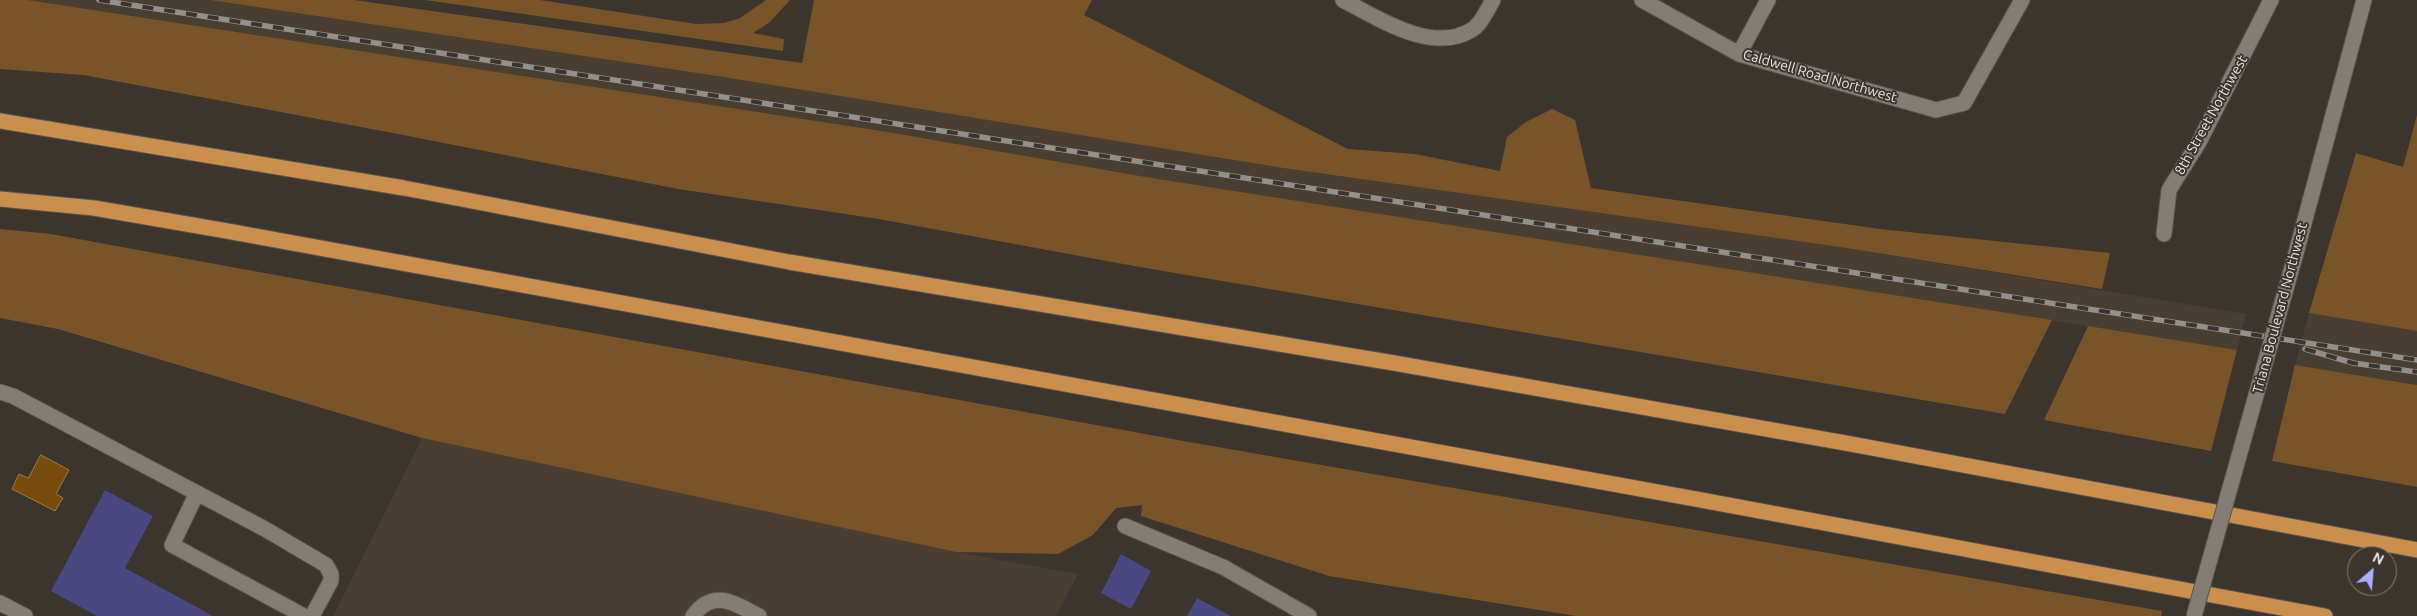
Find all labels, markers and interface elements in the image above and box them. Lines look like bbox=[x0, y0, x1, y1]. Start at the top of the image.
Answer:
street label: Caldwell Road Northwest bbox=[1741, 46, 1899, 106]
street label: 8th Street Northwest bbox=[2171, 52, 2251, 178]
street label: Triana Boulevard Northwest bbox=[2249, 221, 2311, 395]
north arrow bbox=[2347, 546, 2397, 596]
text: N bbox=[2370, 549, 2387, 568]

